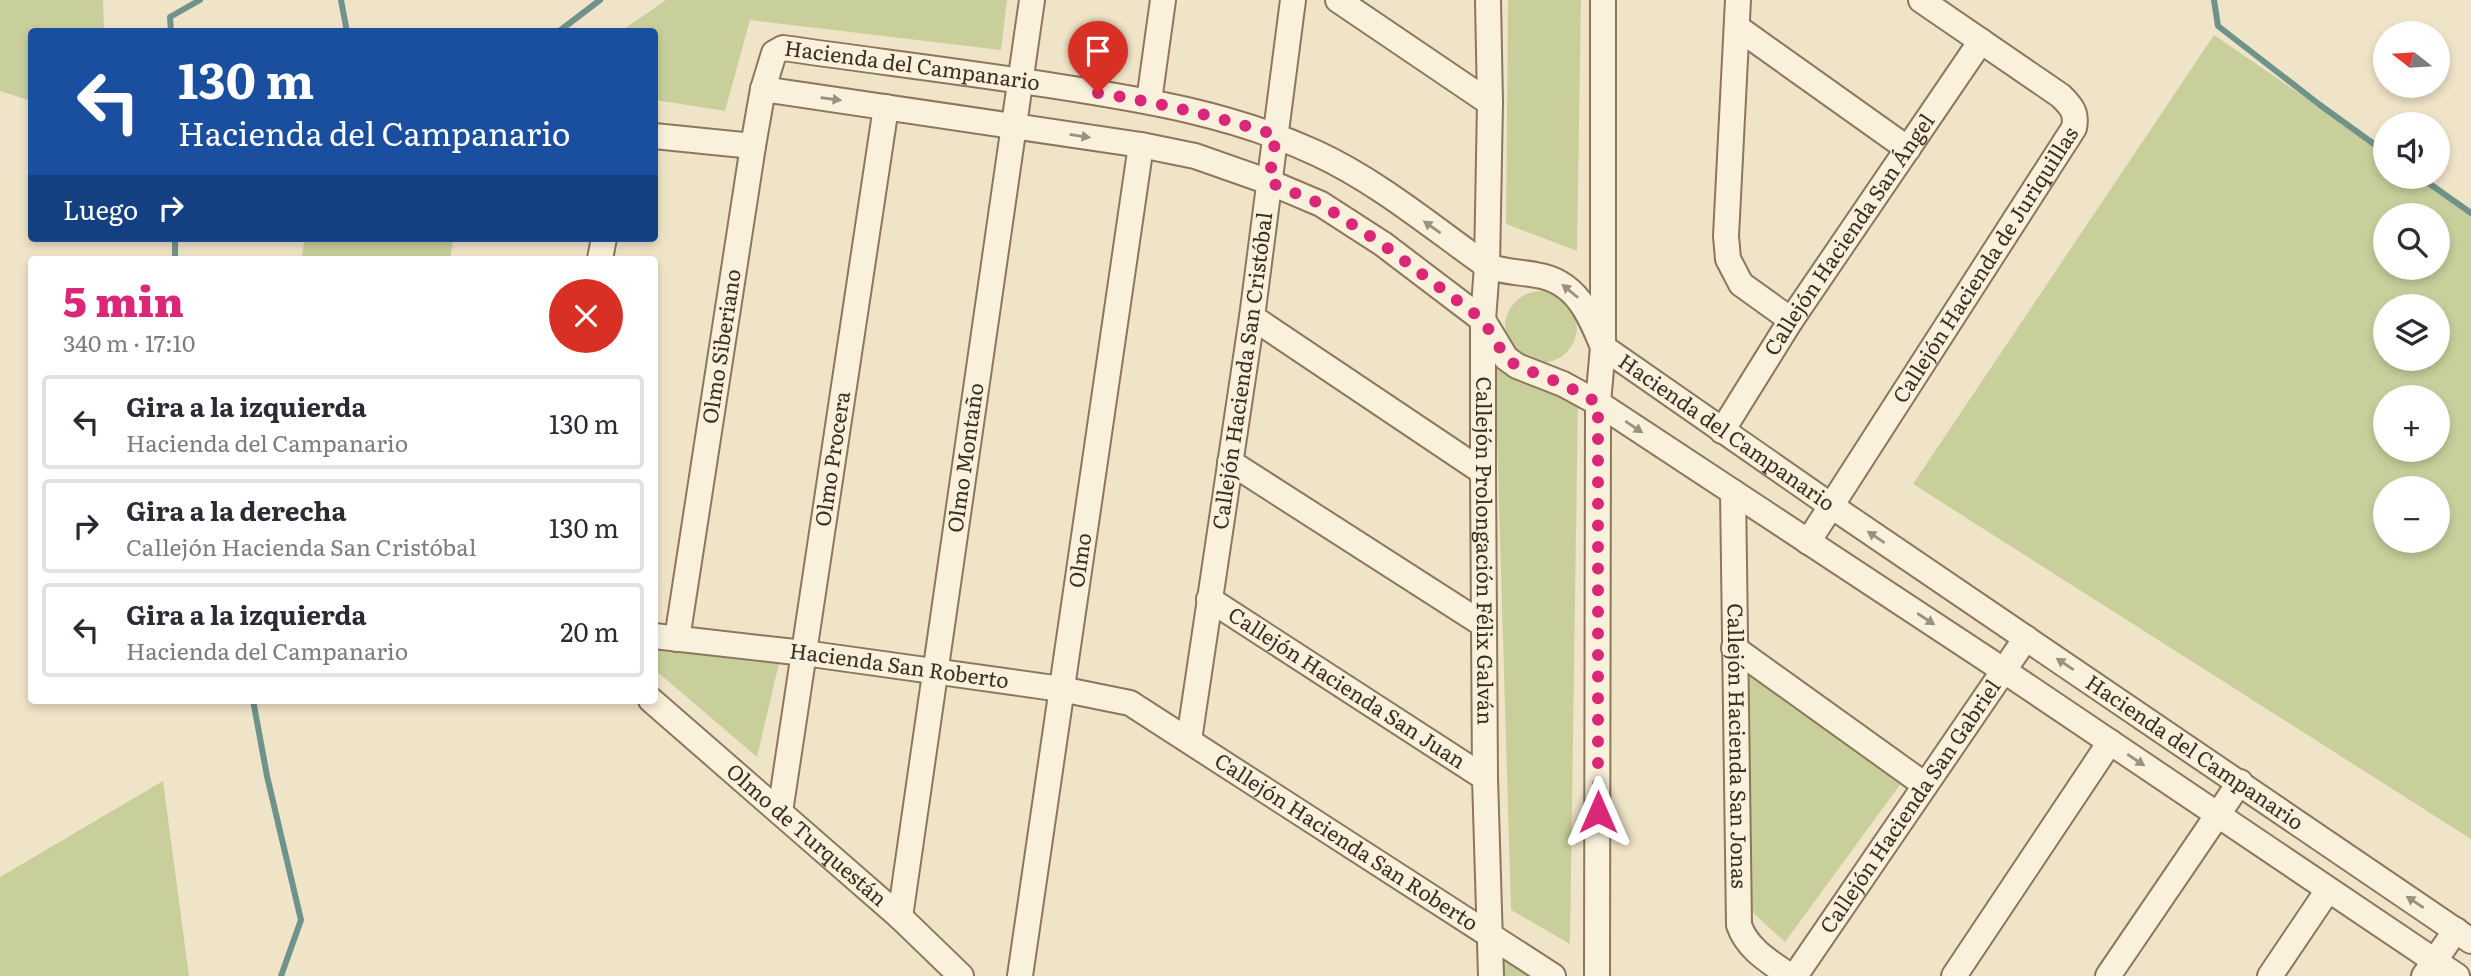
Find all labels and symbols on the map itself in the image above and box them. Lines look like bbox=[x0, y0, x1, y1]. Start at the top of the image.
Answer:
pin bbox=[1068, 21, 1128, 93]
north arrow bbox=[2373, 21, 2450, 98]
street label: Hacienda del Campanario bbox=[783, 30, 1042, 97]
one-way arrow bbox=[820, 93, 842, 104]
street label: Callejón Hacienda San Ángel bbox=[1755, 106, 1940, 361]
street label: Callejón Hacienda de Juriquillas bbox=[1883, 120, 2084, 408]
one-way arrow bbox=[1069, 130, 1091, 141]
street label: Callejón Hacienda San Cristóbal bbox=[1203, 210, 1278, 531]
one-way arrow bbox=[1423, 220, 1441, 234]
street label: Olmo Siberiano bbox=[692, 267, 747, 426]
one-way arrow bbox=[1561, 283, 1579, 299]
street label: Hacienda del Campanario bbox=[1613, 344, 1842, 517]
street label: Callejón Prolongación Félix Galván bbox=[1470, 377, 1503, 725]
street label: Olmo Montaño bbox=[938, 380, 990, 534]
street label: Olmo Procera bbox=[805, 388, 856, 528]
one-way arrow bbox=[1624, 420, 1644, 433]
street label: Olmo bbox=[1059, 530, 1097, 590]
one-way arrow bbox=[1867, 530, 1885, 544]
street label: Callejón Hacienda San Juan bbox=[1223, 598, 1473, 775]
street label: Callejón Hacienda San Jonas bbox=[1722, 603, 1756, 889]
one-way arrow bbox=[1917, 613, 1936, 626]
street label: Hacienda San Roberto bbox=[788, 633, 1011, 695]
one-way arrow bbox=[2055, 658, 2074, 671]
street label: Hacienda del Campanario bbox=[2080, 665, 2311, 836]
street label: Callejón Hacienda San Gabriel bbox=[1811, 672, 2007, 939]
street label: Callejón Hacienda San Roberto bbox=[1209, 744, 1485, 937]
one-way arrow bbox=[2126, 753, 2145, 766]
street label: Olmo de Turquestán bbox=[721, 755, 895, 912]
position arrow bbox=[1561, 775, 1635, 849]
one-way arrow bbox=[2406, 895, 2424, 909]

